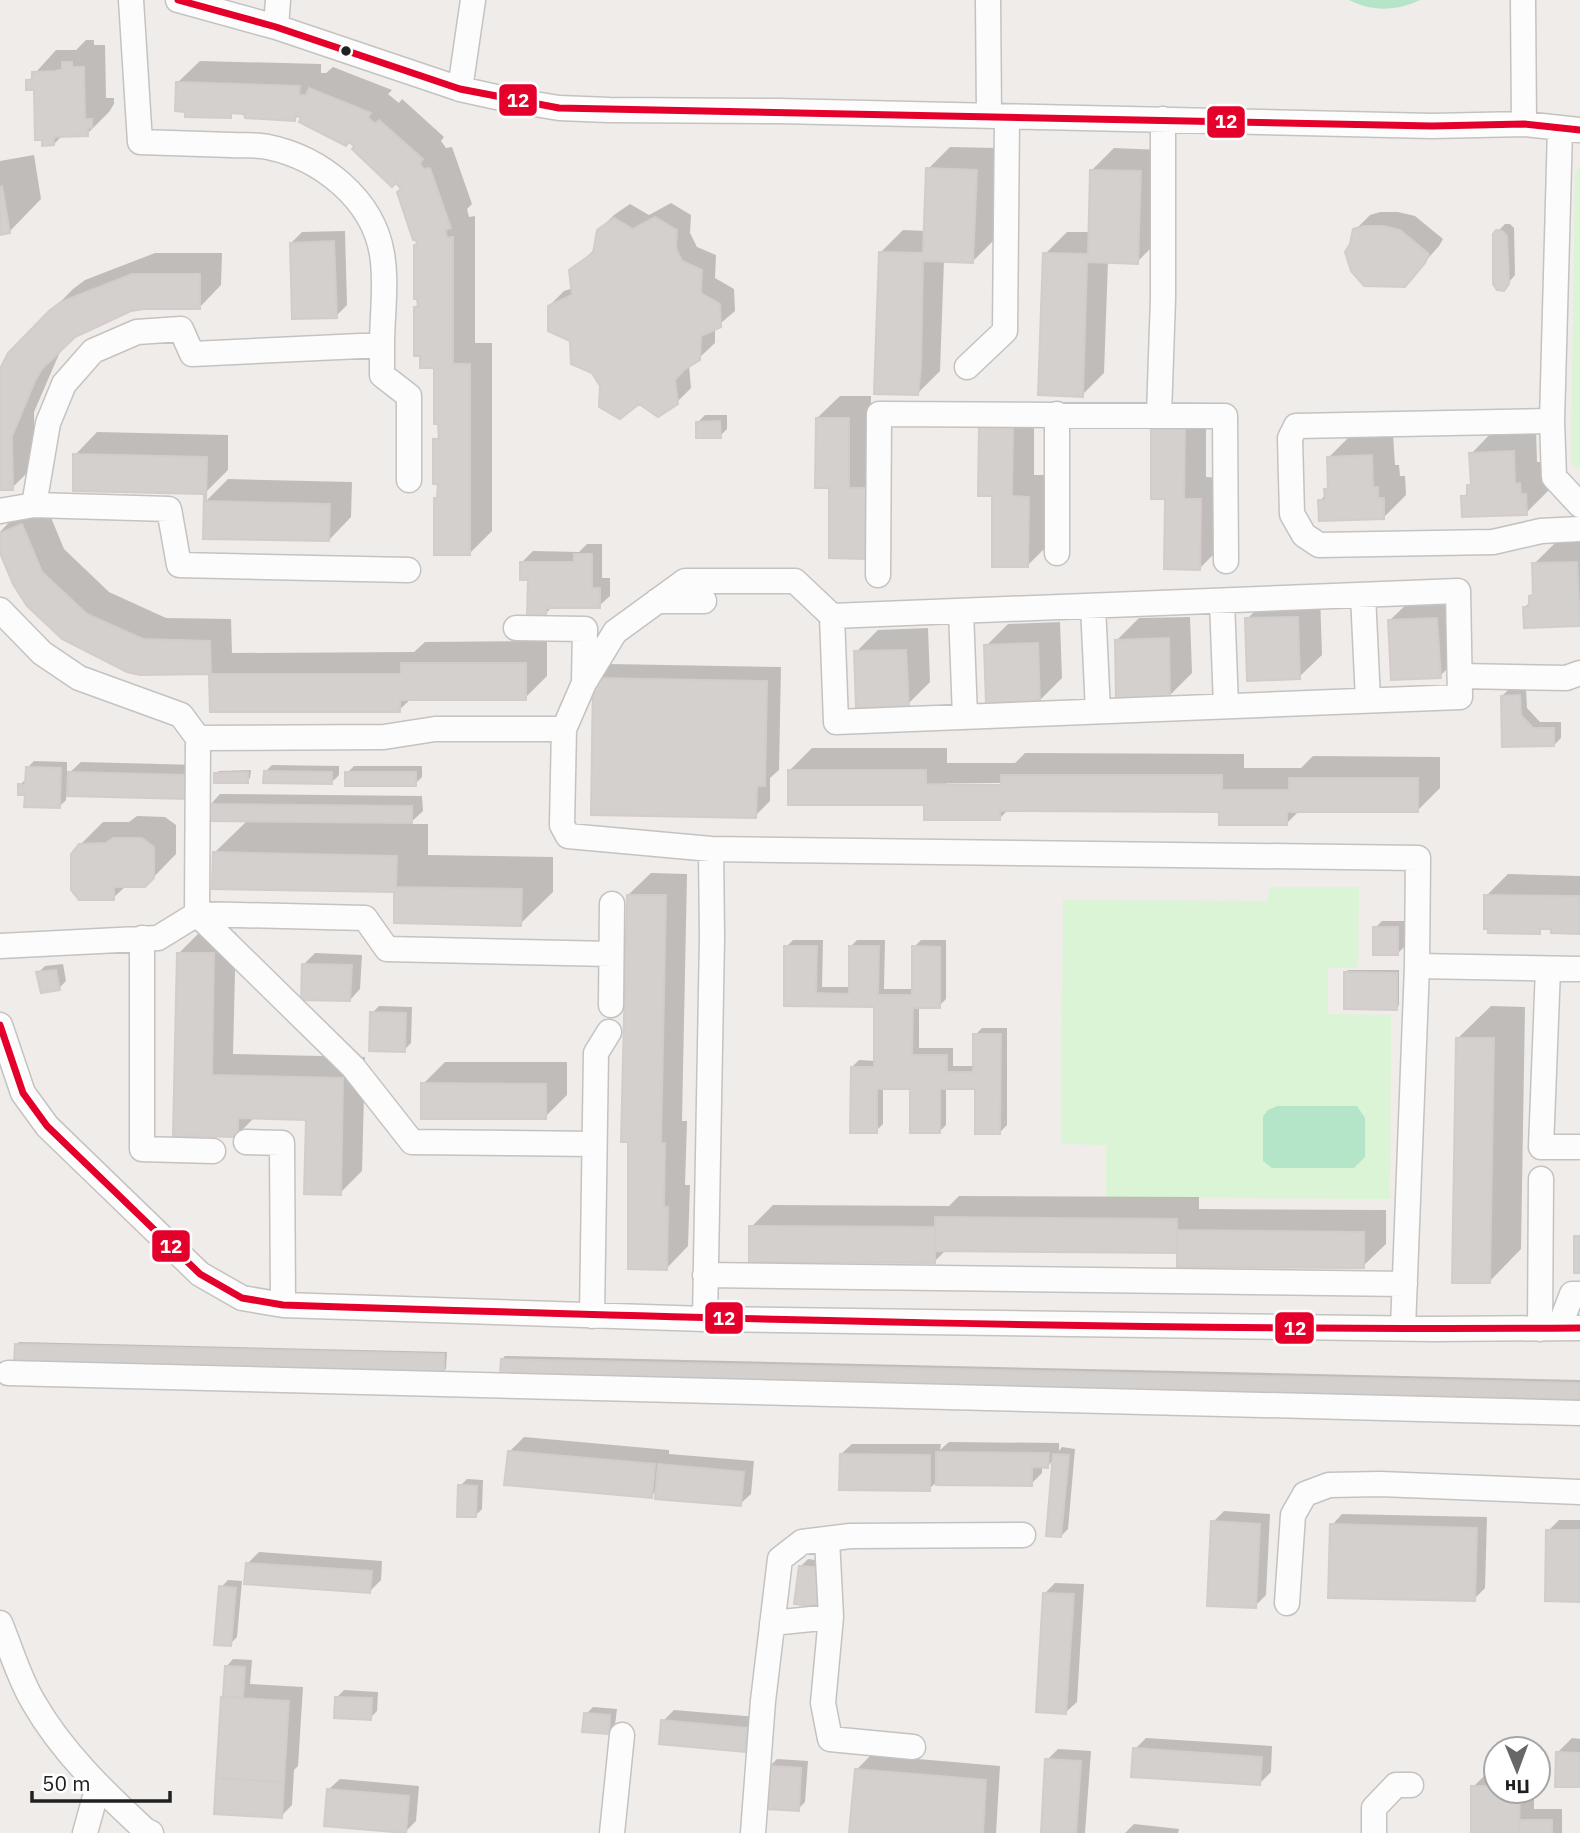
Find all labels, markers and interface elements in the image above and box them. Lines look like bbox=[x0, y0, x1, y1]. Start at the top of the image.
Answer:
unlabelled marker bbox=[339, 44, 353, 58]
line badge: 12 bbox=[498, 83, 538, 117]
text: 12 bbox=[507, 88, 529, 112]
line badge: 12 bbox=[1206, 105, 1246, 139]
text: 12 bbox=[1215, 109, 1237, 133]
line badge: 12 bbox=[151, 1229, 191, 1263]
text: 12 bbox=[160, 1234, 182, 1258]
line badge: 12 bbox=[704, 1301, 744, 1335]
text: 12 bbox=[713, 1306, 735, 1330]
line badge: 12 bbox=[1274, 1311, 1315, 1345]
text: 12 bbox=[1284, 1316, 1306, 1340]
north arrow bbox=[1482, 1735, 1552, 1805]
scale bar bbox=[32, 1759, 170, 1803]
text: 50 m bbox=[42, 1769, 91, 1797]
text: Пн bbox=[1505, 1775, 1530, 1799]

